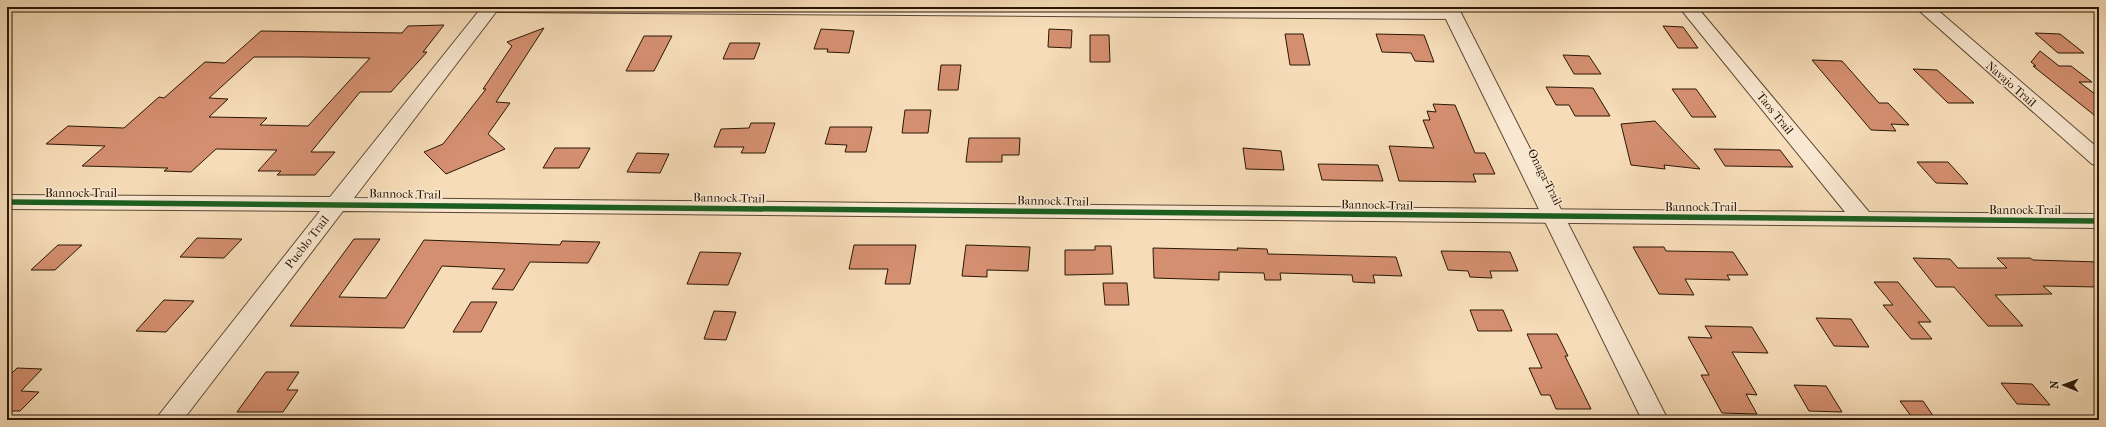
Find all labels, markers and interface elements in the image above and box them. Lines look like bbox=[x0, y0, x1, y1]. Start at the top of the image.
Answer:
street label: Navajo Trail bbox=[1983, 58, 2040, 110]
street label: Taos Trail bbox=[1754, 89, 1797, 138]
street label: Onaga Trail bbox=[1525, 146, 1565, 208]
street label: Bannock Trail bbox=[45, 186, 118, 200]
street label: Bannock Trail bbox=[369, 186, 442, 202]
street label: Bannock Trail bbox=[693, 190, 766, 206]
street label: Bannock Trail bbox=[1017, 193, 1090, 209]
street label: Bannock Trail bbox=[1341, 197, 1414, 213]
street label: Bannock Trail bbox=[1665, 200, 1738, 214]
street label: Bannock Trail bbox=[1989, 203, 2062, 217]
street label: Pueblo Trail bbox=[282, 212, 332, 271]
north arrow bbox=[2044, 365, 2084, 405]
text: N bbox=[2048, 380, 2061, 389]

